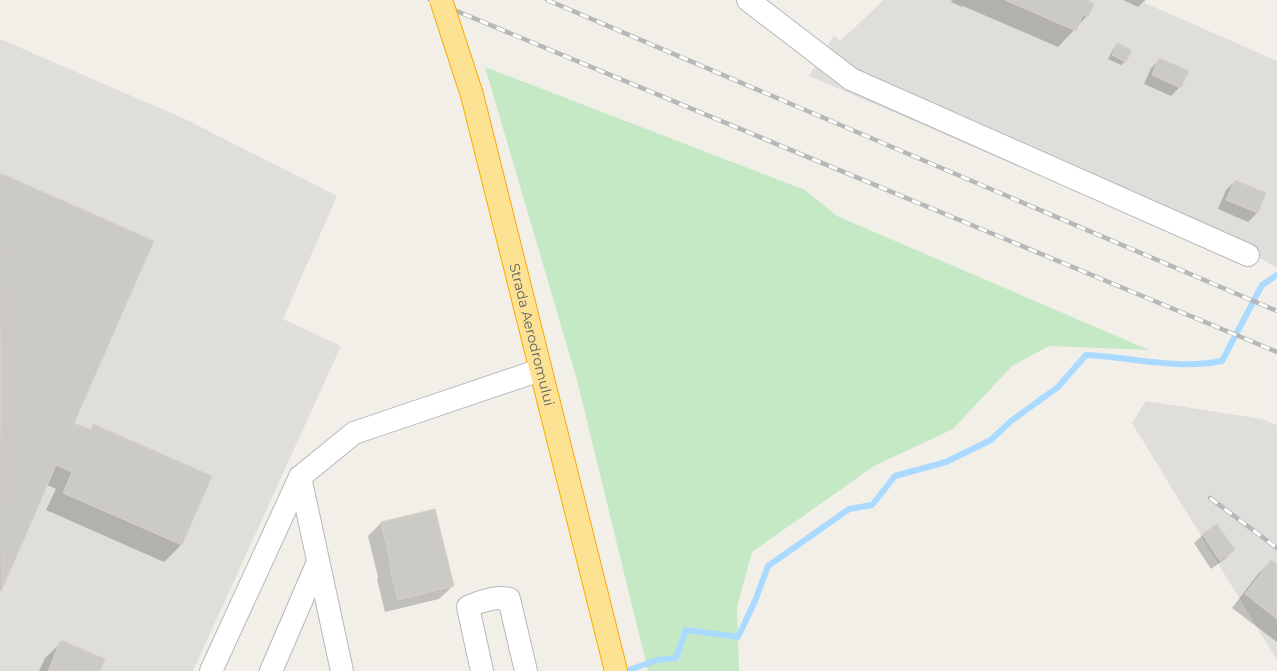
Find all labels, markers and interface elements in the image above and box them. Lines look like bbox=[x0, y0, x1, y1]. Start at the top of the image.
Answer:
street label: Strada Aerodromului bbox=[505, 261, 558, 408]

